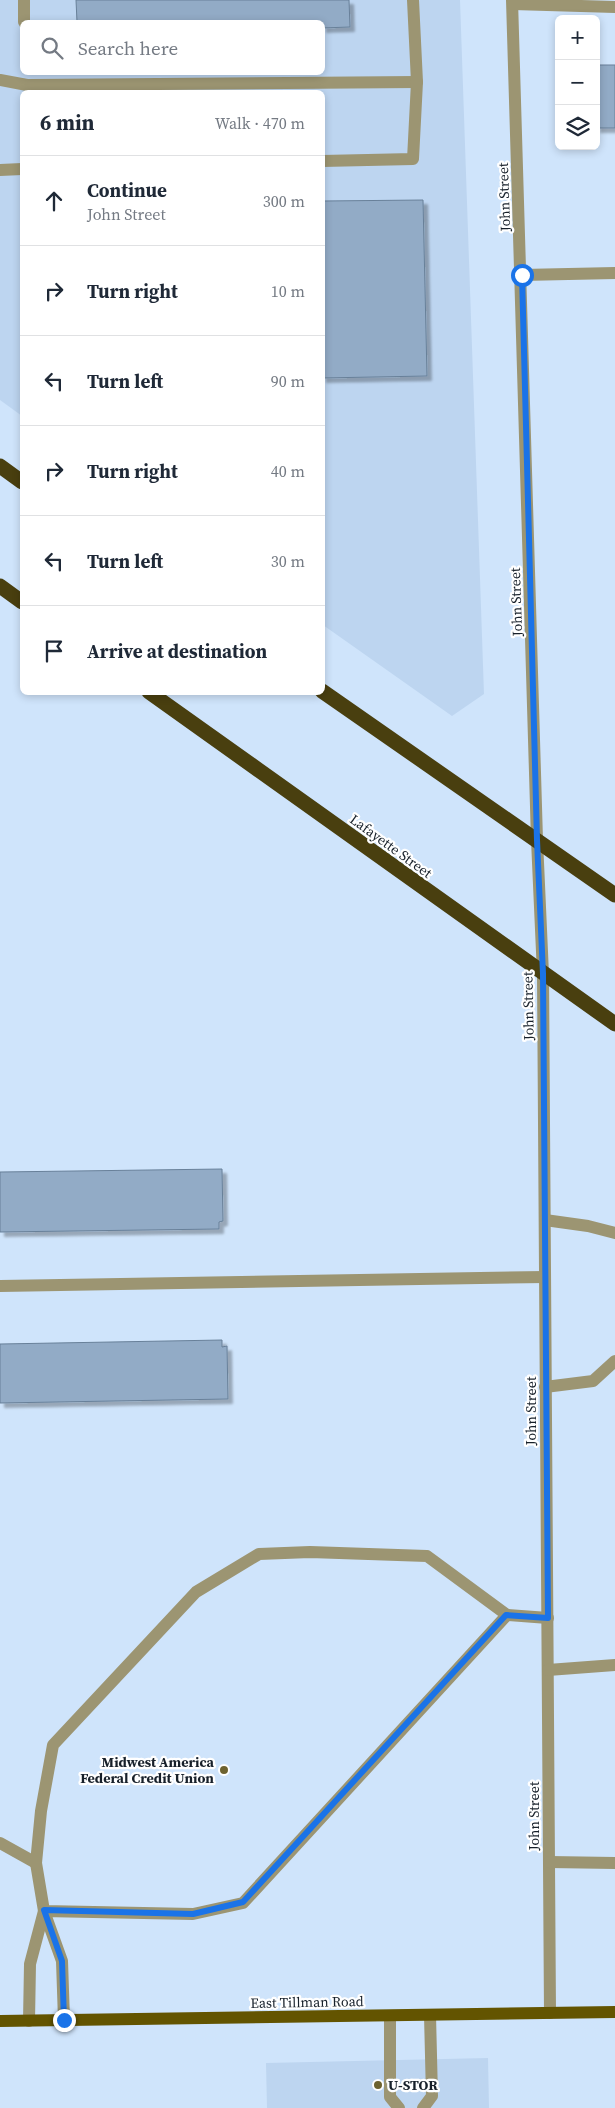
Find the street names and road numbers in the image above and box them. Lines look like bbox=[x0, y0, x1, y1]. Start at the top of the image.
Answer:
street label: John Street bbox=[493, 162, 515, 233]
street label: John Street bbox=[505, 567, 527, 638]
street label: Lafayette Street bbox=[346, 809, 437, 883]
street label: John Street bbox=[517, 971, 539, 1042]
street label: John Street bbox=[521, 1376, 541, 1446]
street label: John Street bbox=[524, 1781, 544, 1851]
street label: East Tillman Road bbox=[250, 1991, 364, 2013]

